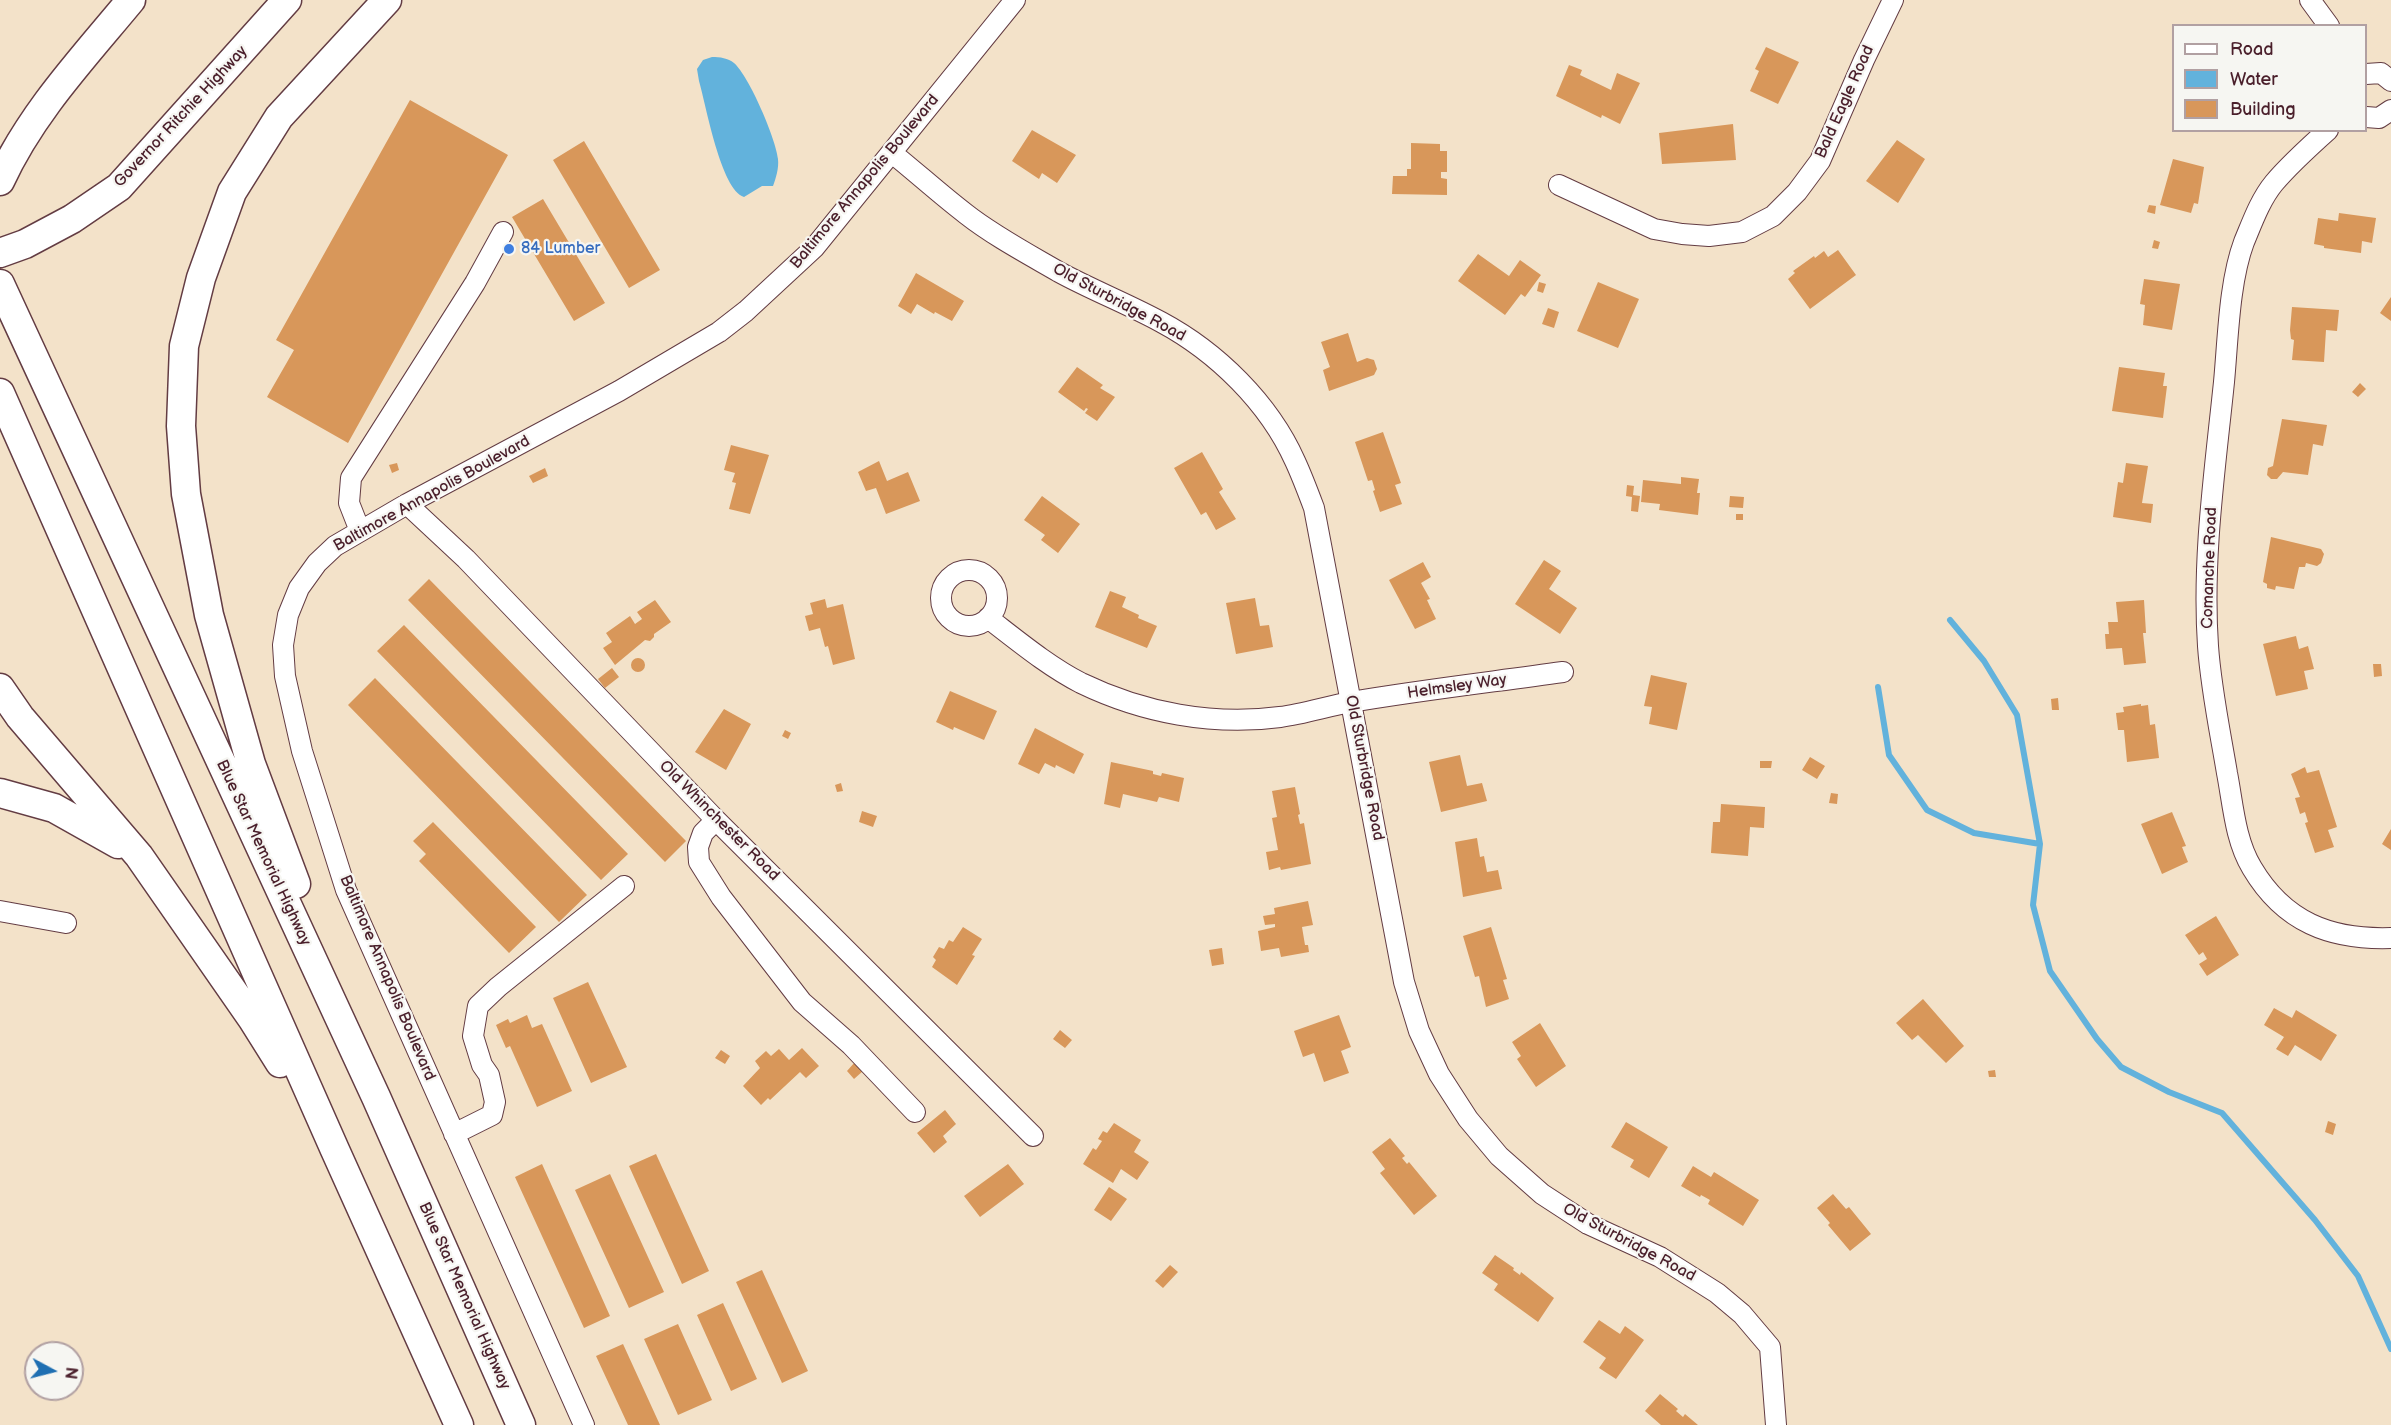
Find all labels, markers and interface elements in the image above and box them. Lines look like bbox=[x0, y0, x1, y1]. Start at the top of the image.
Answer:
legend bbox=[2172, 24, 2367, 132]
text: Road bbox=[2230, 39, 2274, 60]
street label: Governor Ritchie Highway bbox=[110, 42, 252, 192]
street label: Bald Eagle Road bbox=[1811, 42, 1879, 162]
text: Water bbox=[2230, 69, 2278, 90]
street label: Baltimore Annapolis Boulevard bbox=[786, 91, 944, 273]
text: Building bbox=[2230, 99, 2296, 120]
place label: 84 Lumber bbox=[521, 239, 600, 259]
marker: 84 Lumber bbox=[502, 242, 516, 256]
street label: Old Sturbridge Road bbox=[1049, 260, 1189, 346]
street label: Baltimore Annapolis Boulevard bbox=[330, 432, 534, 556]
street label: Comanche Road bbox=[2198, 507, 2222, 629]
street label: Helmsley Way bbox=[1406, 671, 1508, 703]
street label: Old Sturbridge Road bbox=[1340, 694, 1388, 842]
street label: Blue Star Memorial Highway bbox=[211, 757, 315, 949]
street label: Old Whinchester Road bbox=[655, 757, 783, 885]
street label: Baltimore Annapolis Boulevard bbox=[335, 872, 439, 1084]
street label: Blue Star Memorial Highway bbox=[414, 1199, 514, 1393]
street label: Old Sturbridge Road bbox=[1559, 1200, 1699, 1286]
north arrow bbox=[24, 1341, 84, 1401]
text: N bbox=[60, 1366, 81, 1380]

